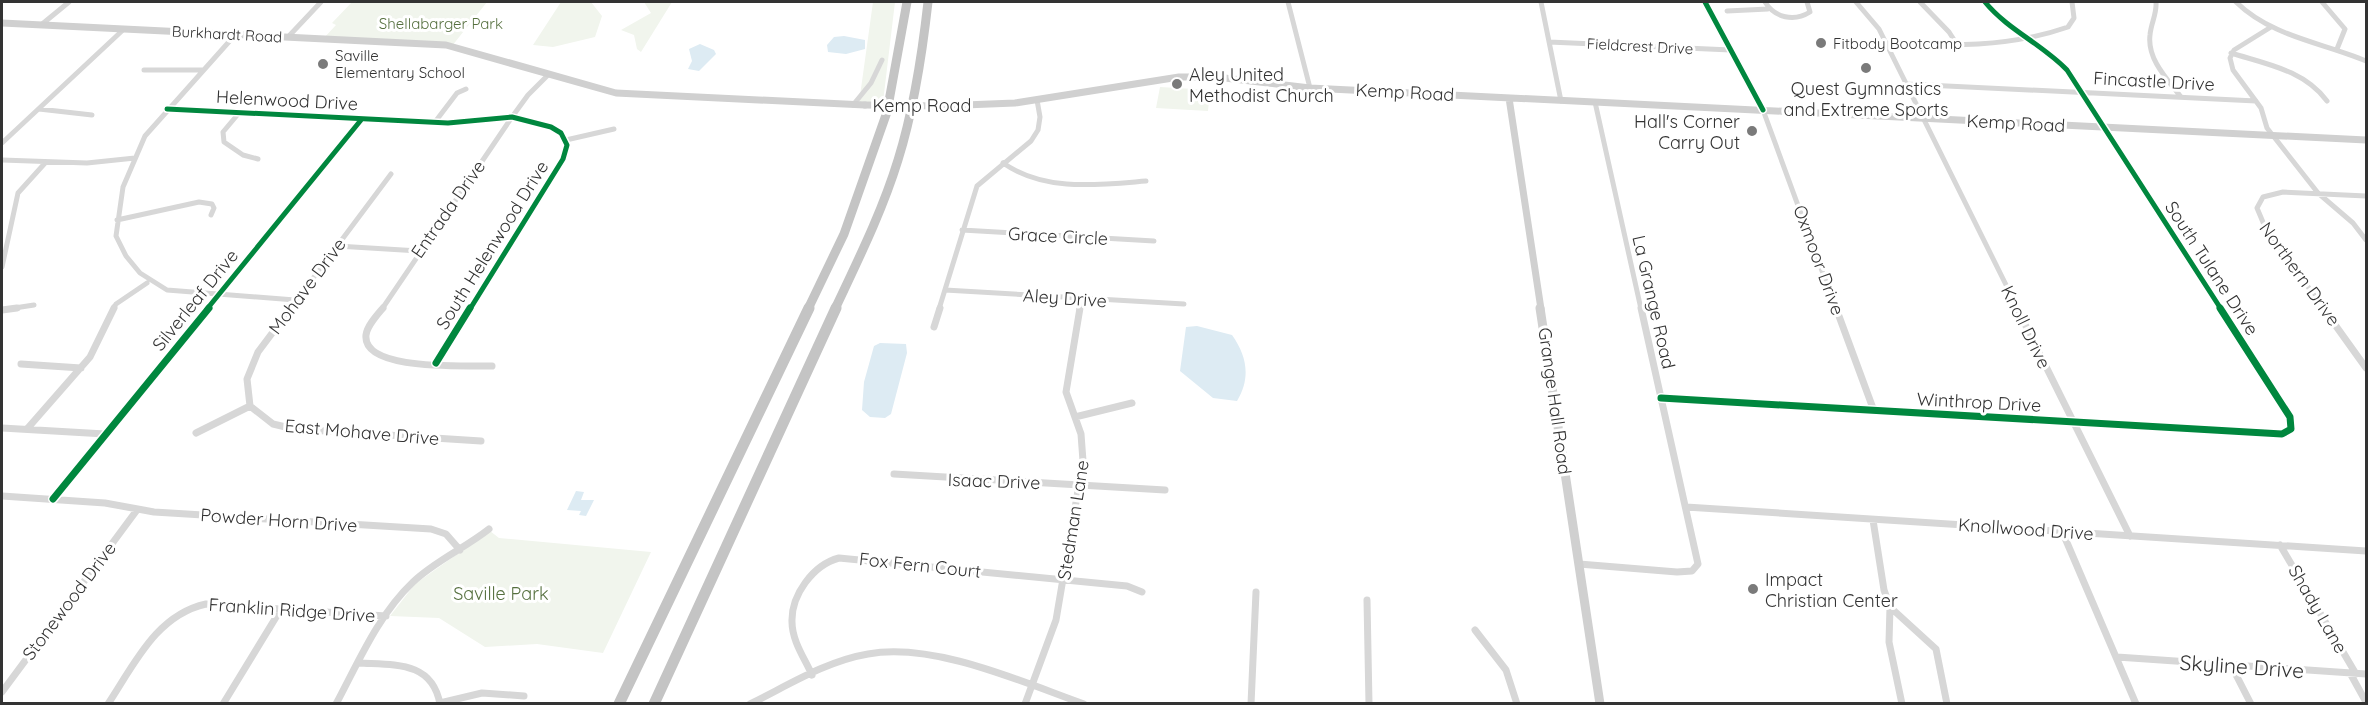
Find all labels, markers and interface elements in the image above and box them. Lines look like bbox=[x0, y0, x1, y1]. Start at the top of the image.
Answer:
park label: Shellabarger Park bbox=[379, 14, 503, 33]
street label: Burkhardt Road bbox=[171, 22, 283, 46]
street label: Fieldcrest Drive bbox=[1586, 34, 1694, 58]
place label: Fitbody Bootcamp bbox=[1833, 34, 1962, 53]
marker: Fitbody Bootcamp bbox=[1814, 36, 1828, 50]
place label: Saville Elementary School bbox=[335, 46, 465, 82]
marker: Saville Elementary School bbox=[316, 57, 330, 71]
marker: Quest Gymnastics and Extreme Sports bbox=[1859, 61, 1873, 75]
place label: Aley United Methodist Church bbox=[1189, 63, 1334, 107]
street label: Fincastle Drive bbox=[2093, 66, 2215, 96]
marker: Aley United Methodist Church bbox=[1170, 77, 1184, 91]
place label: Quest Gymnastics and Extreme Sports bbox=[1783, 77, 1949, 121]
street label: Kemp Road bbox=[1355, 78, 1455, 106]
street label: Helenwood Drive bbox=[215, 85, 359, 115]
street label: Kemp Road bbox=[873, 94, 971, 117]
street label: Kemp Road bbox=[1966, 109, 2066, 137]
place label: Hall's Corner Carry Out bbox=[1634, 110, 1740, 154]
marker: Hall's Corner Carry Out bbox=[1745, 124, 1759, 138]
street label: Entrada Drive bbox=[406, 156, 490, 262]
street label: South Helenwood Drive bbox=[431, 156, 553, 334]
street label: South Tulane Drive bbox=[2160, 197, 2264, 339]
street label: Oxmoor Drive bbox=[1788, 202, 1850, 318]
street label: Northern Drive bbox=[2255, 217, 2345, 331]
street label: Grace Circle bbox=[1007, 222, 1109, 250]
street label: Mohave Drive bbox=[263, 233, 351, 339]
street label: La Grange Road bbox=[1627, 233, 1681, 371]
street label: Silverleaf Drive bbox=[147, 245, 243, 355]
street label: Knoll Drive bbox=[1996, 282, 2056, 372]
street label: Aley Drive bbox=[1022, 284, 1108, 312]
street label: Grange Hall Road bbox=[1533, 326, 1577, 476]
street label: Winthrop Drive bbox=[1916, 387, 2042, 417]
street label: East Mohave Drive bbox=[284, 414, 440, 450]
street label: Stedman Lane bbox=[1052, 458, 1094, 582]
street label: Isaac Drive bbox=[947, 468, 1041, 494]
street label: Powder Horn Drive bbox=[200, 503, 358, 537]
street label: Knollwood Drive bbox=[1957, 513, 2095, 545]
street label: Stonewood Drive bbox=[17, 537, 121, 665]
street label: Fox Fern Court bbox=[858, 547, 982, 583]
street label: Shady Lane bbox=[2283, 561, 2353, 657]
place label: Impact Christian Center bbox=[1765, 568, 1898, 612]
park label: Saville Park bbox=[453, 582, 549, 605]
marker: Impact Christian Center bbox=[1746, 582, 1760, 596]
street label: Franklin Ridge Drive bbox=[208, 593, 376, 627]
street label: Skyline Drive bbox=[2179, 649, 2305, 683]

